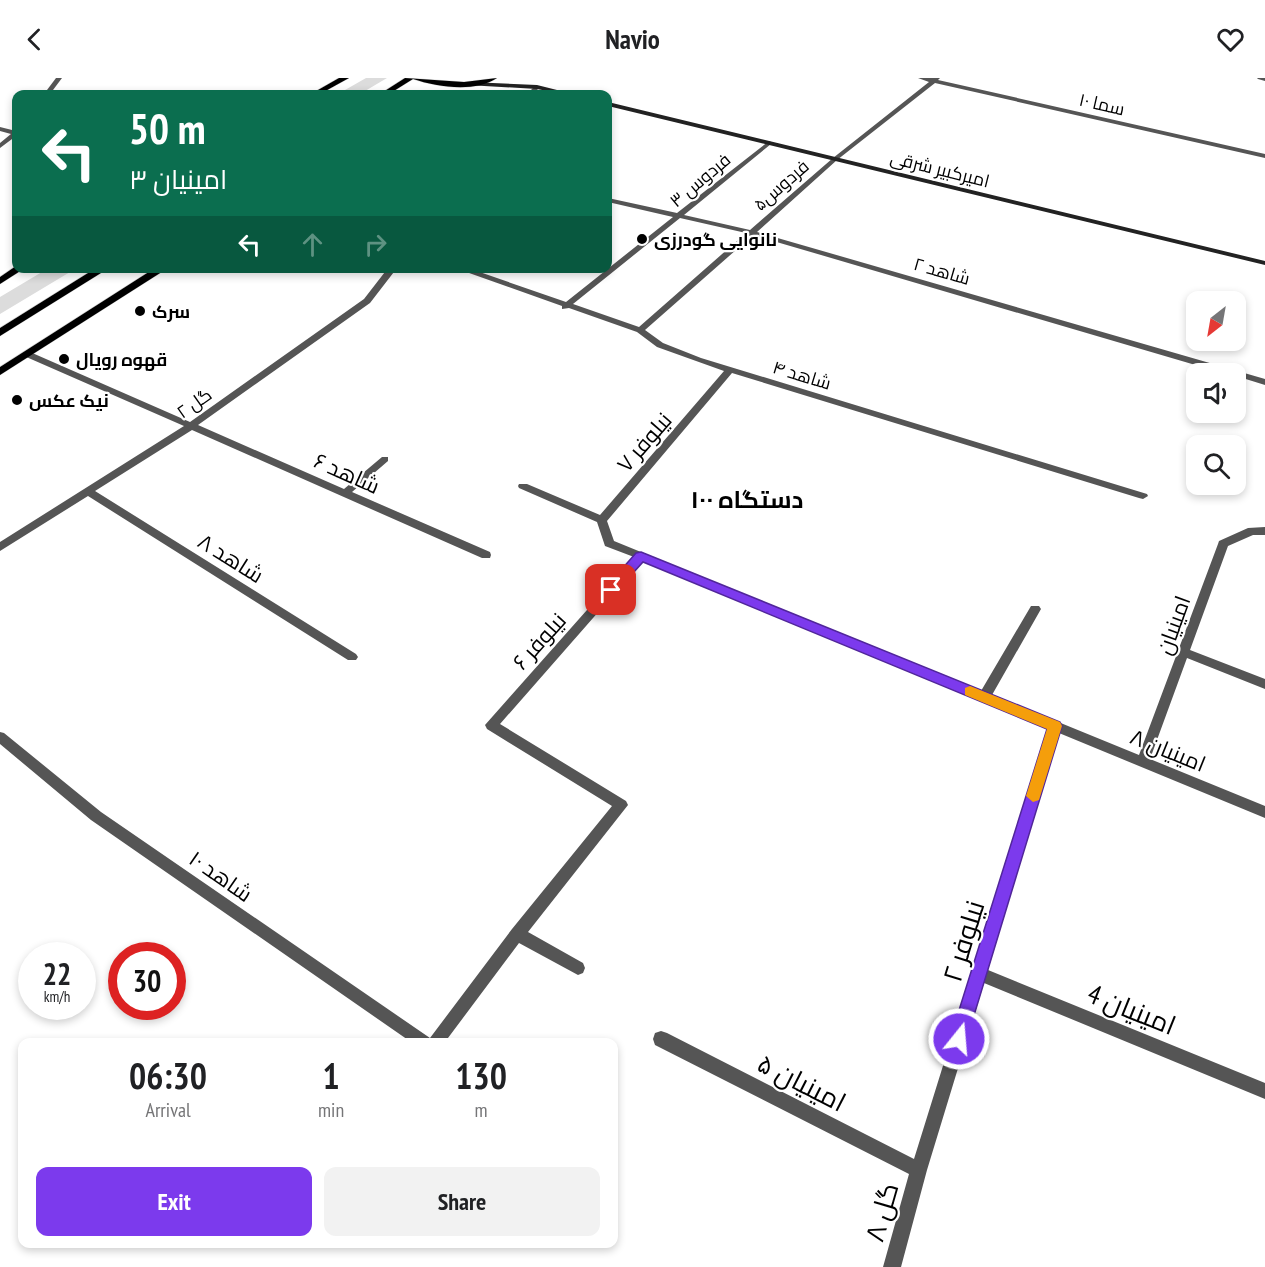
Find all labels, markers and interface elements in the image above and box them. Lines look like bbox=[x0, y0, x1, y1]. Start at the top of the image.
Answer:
text: Navio bbox=[605, 22, 660, 56]
icon: back bbox=[18, 23, 51, 56]
icon: heart bbox=[1214, 23, 1247, 56]
street label: سما ۱۰ bbox=[1077, 88, 1127, 120]
text: 50 m bbox=[129, 101, 206, 156]
icon: left bbox=[30, 114, 108, 192]
street label: امیرکبیر شرقی bbox=[888, 146, 992, 192]
street label: فردوس ۳ bbox=[665, 148, 735, 212]
street label: فردوس۵ bbox=[748, 155, 814, 215]
text: امینیان ۳ bbox=[129, 162, 227, 196]
icon: left bbox=[233, 228, 266, 261]
icon: ahead bbox=[296, 228, 329, 261]
icon: right bbox=[359, 228, 392, 261]
place label: نانوایی گودرزی bbox=[654, 228, 777, 251]
marker: نانوایی گودرزی bbox=[635, 232, 649, 246]
street label: شاهد ۲ bbox=[911, 252, 973, 290]
north arrow bbox=[1186, 291, 1246, 351]
map controls bbox=[1186, 291, 1246, 495]
place label: سرک bbox=[152, 300, 190, 323]
marker: سرک bbox=[133, 304, 147, 318]
place label: قهوه رویال bbox=[76, 348, 167, 371]
marker: قهوه رویال bbox=[57, 352, 71, 366]
street label: شاهد ۴ bbox=[770, 355, 834, 395]
button: sound bbox=[1186, 363, 1246, 423]
street label: گل ۲ bbox=[172, 383, 216, 423]
place label: نیک عکس bbox=[29, 389, 109, 412]
marker: نیک عکس bbox=[10, 393, 24, 407]
street label: نیلوفر ۷ bbox=[610, 406, 678, 478]
button: search bbox=[1186, 435, 1246, 495]
street label: شاهد ۶ bbox=[310, 446, 384, 500]
district label: ۱۰۰ دستگاه bbox=[691, 484, 804, 515]
street label: شاهد ۸ bbox=[193, 527, 269, 589]
pin bbox=[585, 564, 636, 615]
icon: arrive bbox=[594, 573, 627, 606]
street label: امینیان bbox=[1149, 592, 1197, 658]
street label: نیلوفر ۶ bbox=[506, 607, 572, 675]
street label: امینیان ۸ bbox=[1126, 722, 1210, 778]
street label: شاهد ۱۰ bbox=[184, 844, 258, 908]
street label: نیلوفر ۲ bbox=[935, 896, 991, 986]
speed limit sign: 30 bbox=[108, 942, 186, 1020]
text: 22 bbox=[43, 954, 71, 993]
street label: امینیان 4 bbox=[1083, 976, 1181, 1042]
text: km/h bbox=[44, 987, 70, 1006]
position arrow bbox=[927, 1007, 991, 1071]
street label: امینیان ۵ bbox=[752, 1045, 852, 1119]
text: 06:30 bbox=[129, 1052, 207, 1099]
text: 1 bbox=[322, 1052, 340, 1099]
text: 130 bbox=[455, 1052, 507, 1099]
text: Arrival bbox=[145, 1097, 191, 1123]
text: min bbox=[318, 1097, 344, 1123]
text: m bbox=[475, 1097, 488, 1123]
button: Exit bbox=[36, 1167, 312, 1236]
button: Share bbox=[324, 1167, 600, 1236]
street label: گل ۸ bbox=[856, 1179, 906, 1245]

